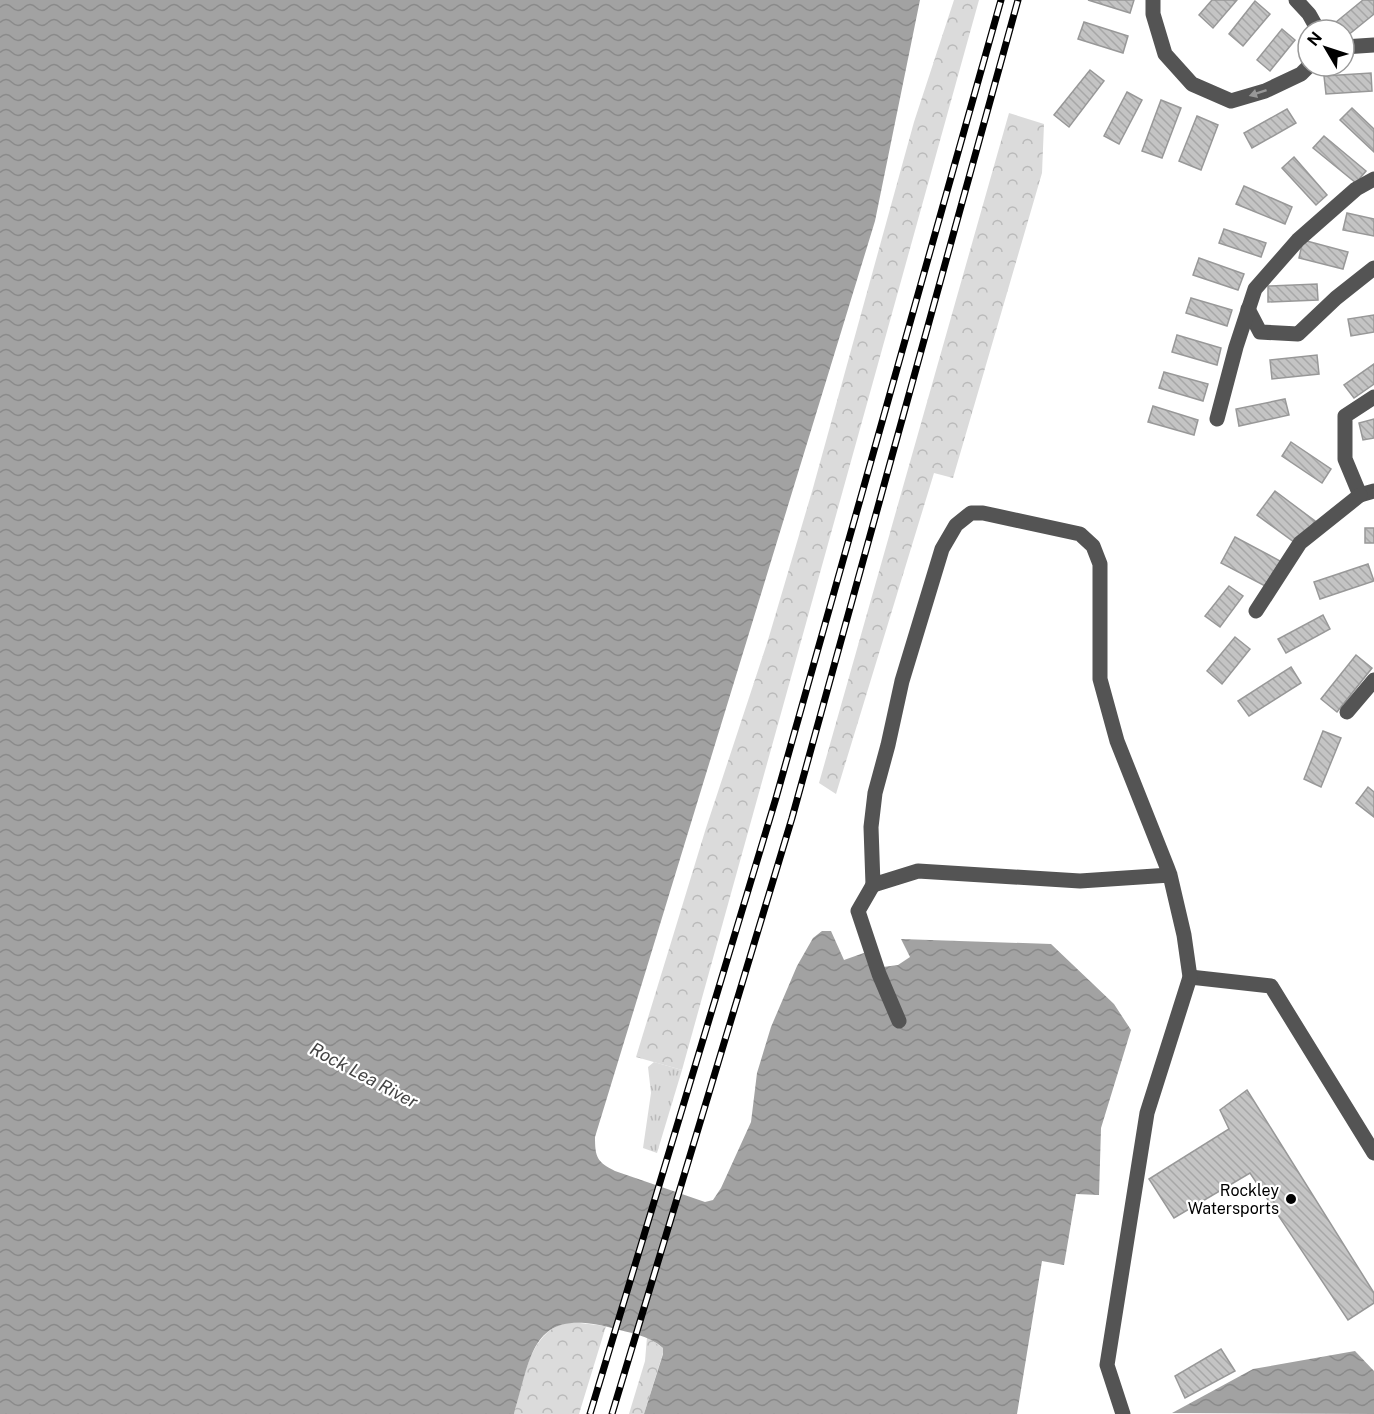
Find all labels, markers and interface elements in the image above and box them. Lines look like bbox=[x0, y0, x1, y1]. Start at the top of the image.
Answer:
north arrow bbox=[1296, 18, 1356, 78]
text: N bbox=[1303, 28, 1326, 50]
one-way arrow bbox=[1249, 89, 1267, 98]
water label: Rock Lea River bbox=[307, 1038, 422, 1112]
place label: Rockley Watersports bbox=[1188, 1181, 1279, 1218]
marker: Rockley Watersports bbox=[1284, 1192, 1298, 1206]

